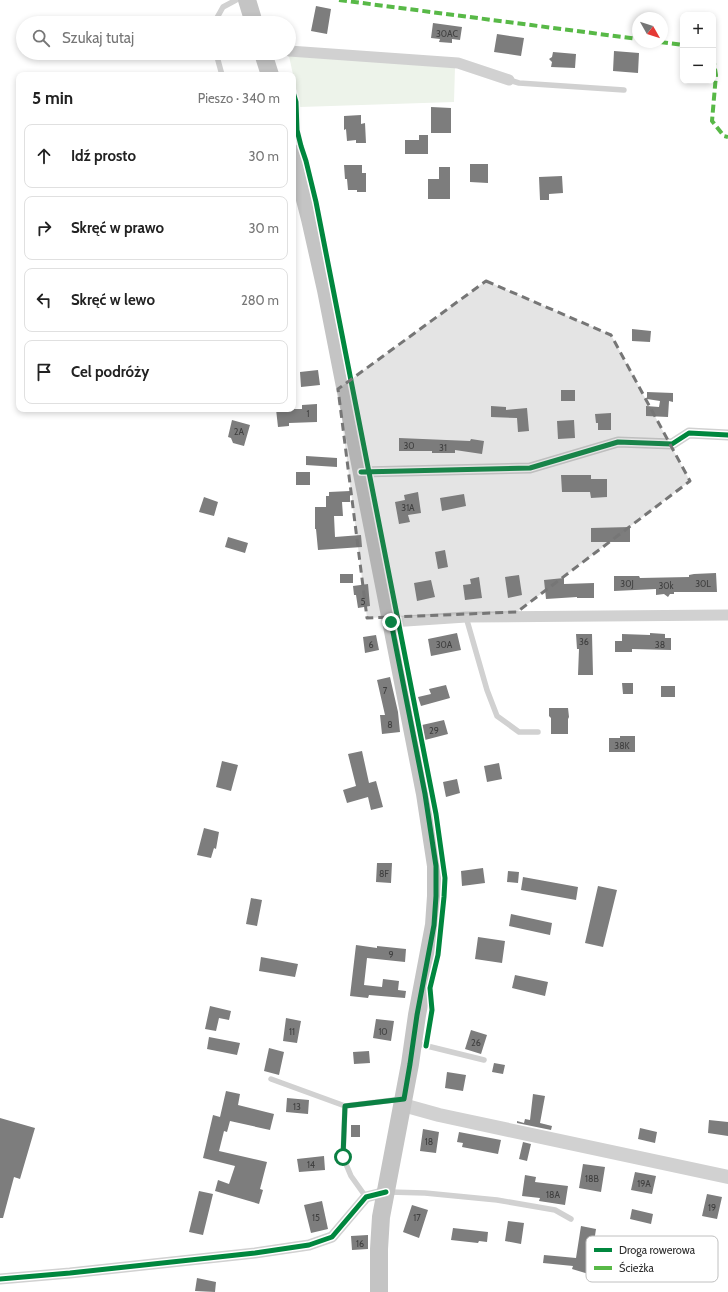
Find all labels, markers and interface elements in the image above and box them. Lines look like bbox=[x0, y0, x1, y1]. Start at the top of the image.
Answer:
north arrow bbox=[632, 12, 668, 48]
map controls bbox=[680, 12, 716, 84]
button: + bbox=[680, 12, 716, 48]
search box bbox=[16, 16, 296, 60]
icon: search bbox=[30, 27, 52, 49]
house number: 30AC bbox=[436, 28, 458, 39]
text: Szukaj tutaj bbox=[62, 29, 134, 47]
button: − bbox=[680, 48, 716, 84]
text: 5 min bbox=[32, 88, 73, 108]
text: Pieszo · 340 m bbox=[198, 90, 280, 106]
icon: ahead bbox=[33, 145, 55, 167]
text: Idź prosto bbox=[71, 147, 136, 165]
text: 30 m bbox=[249, 148, 279, 164]
icon: right bbox=[33, 217, 55, 239]
text: Skręć w prawo bbox=[71, 219, 164, 237]
text: 30 m bbox=[249, 220, 279, 236]
icon: left bbox=[33, 289, 55, 311]
text: Skręć w lewo bbox=[71, 291, 155, 309]
text: 280 m bbox=[241, 292, 279, 308]
icon: arrive bbox=[33, 361, 55, 383]
text: Cel podróży bbox=[71, 363, 149, 381]
house number: 1 bbox=[307, 408, 310, 419]
house number: 2A bbox=[234, 426, 245, 437]
house number: 30 bbox=[403, 440, 415, 451]
house number: 31 bbox=[439, 442, 447, 453]
house number: 31A bbox=[401, 502, 415, 513]
house number: 30J bbox=[620, 578, 634, 589]
house number: 30L bbox=[695, 578, 711, 589]
house number: 30k bbox=[658, 580, 674, 591]
house number: 5 bbox=[361, 596, 366, 607]
route end bbox=[382, 613, 400, 631]
house number: 36 bbox=[579, 636, 589, 647]
house number: 6 bbox=[368, 639, 374, 650]
house number: 30A bbox=[436, 639, 453, 650]
house number: 38 bbox=[655, 639, 665, 650]
house number: 7 bbox=[383, 685, 388, 696]
house number: 8 bbox=[387, 719, 393, 730]
house number: 29 bbox=[429, 725, 439, 736]
house number: 38K bbox=[614, 740, 631, 751]
house number: 8F bbox=[379, 868, 389, 879]
house number: 9 bbox=[388, 949, 394, 960]
house number: 11 bbox=[289, 1026, 295, 1037]
house number: 10 bbox=[378, 1026, 388, 1037]
house number: 26 bbox=[471, 1037, 481, 1048]
house number: 13 bbox=[293, 1101, 301, 1112]
house number: 18 bbox=[425, 1136, 433, 1147]
route start bbox=[334, 1148, 352, 1166]
house number: 14 bbox=[307, 1159, 315, 1170]
house number: 18B bbox=[585, 1173, 600, 1184]
house number: 19A bbox=[637, 1178, 651, 1189]
house number: 18A bbox=[546, 1189, 560, 1200]
house number: 19 bbox=[708, 1202, 716, 1213]
house number: 15 bbox=[312, 1212, 320, 1223]
house number: 17 bbox=[413, 1212, 421, 1223]
legend bbox=[586, 1236, 718, 1282]
house number: 16 bbox=[356, 1238, 364, 1249]
text: Droga rowerowa bbox=[619, 1243, 696, 1257]
text: Ścieżka bbox=[619, 1261, 654, 1275]

